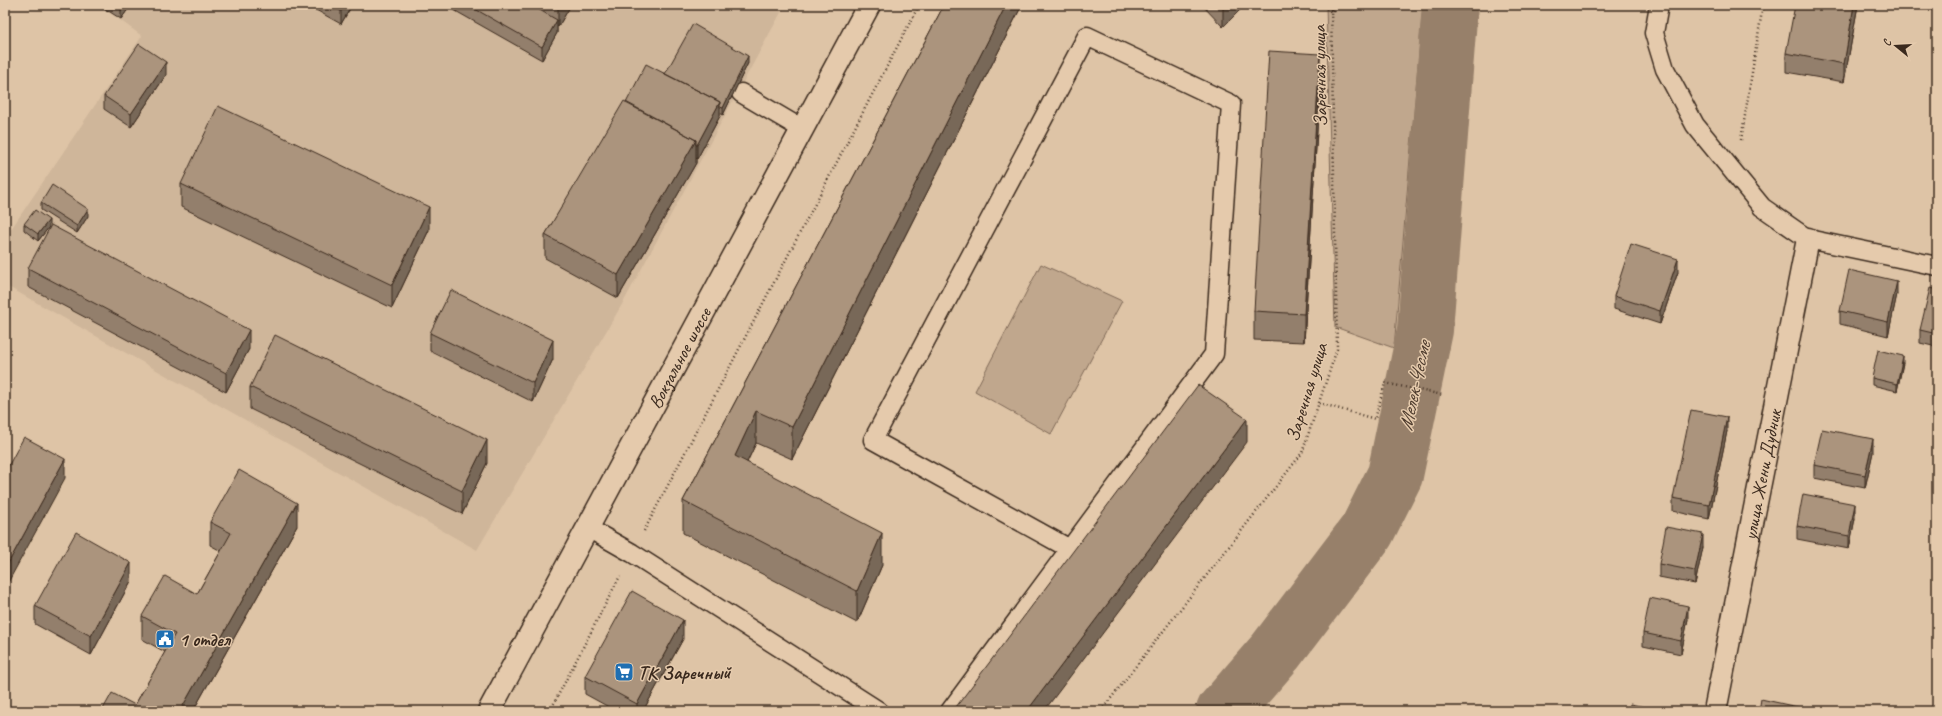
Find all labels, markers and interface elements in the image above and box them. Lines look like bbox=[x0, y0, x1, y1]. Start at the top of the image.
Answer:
street label: Заречная улица bbox=[1307, 23, 1333, 127]
north arrow bbox=[1876, 26, 1916, 66]
text: С bbox=[1879, 37, 1894, 48]
street label: Вокзальное шоссе bbox=[643, 302, 718, 413]
water label: Мелек-Чесме bbox=[1393, 336, 1437, 433]
street label: Заречная улица bbox=[1281, 339, 1334, 444]
street label: улица Жени Дудник bbox=[1738, 406, 1787, 543]
public building icon: 1 отдел bbox=[154, 628, 176, 650]
place label: 1 отдел bbox=[179, 628, 232, 652]
supermarket icon: ТК Заречный bbox=[613, 661, 635, 683]
place label: ТК Заречный bbox=[638, 661, 733, 685]

